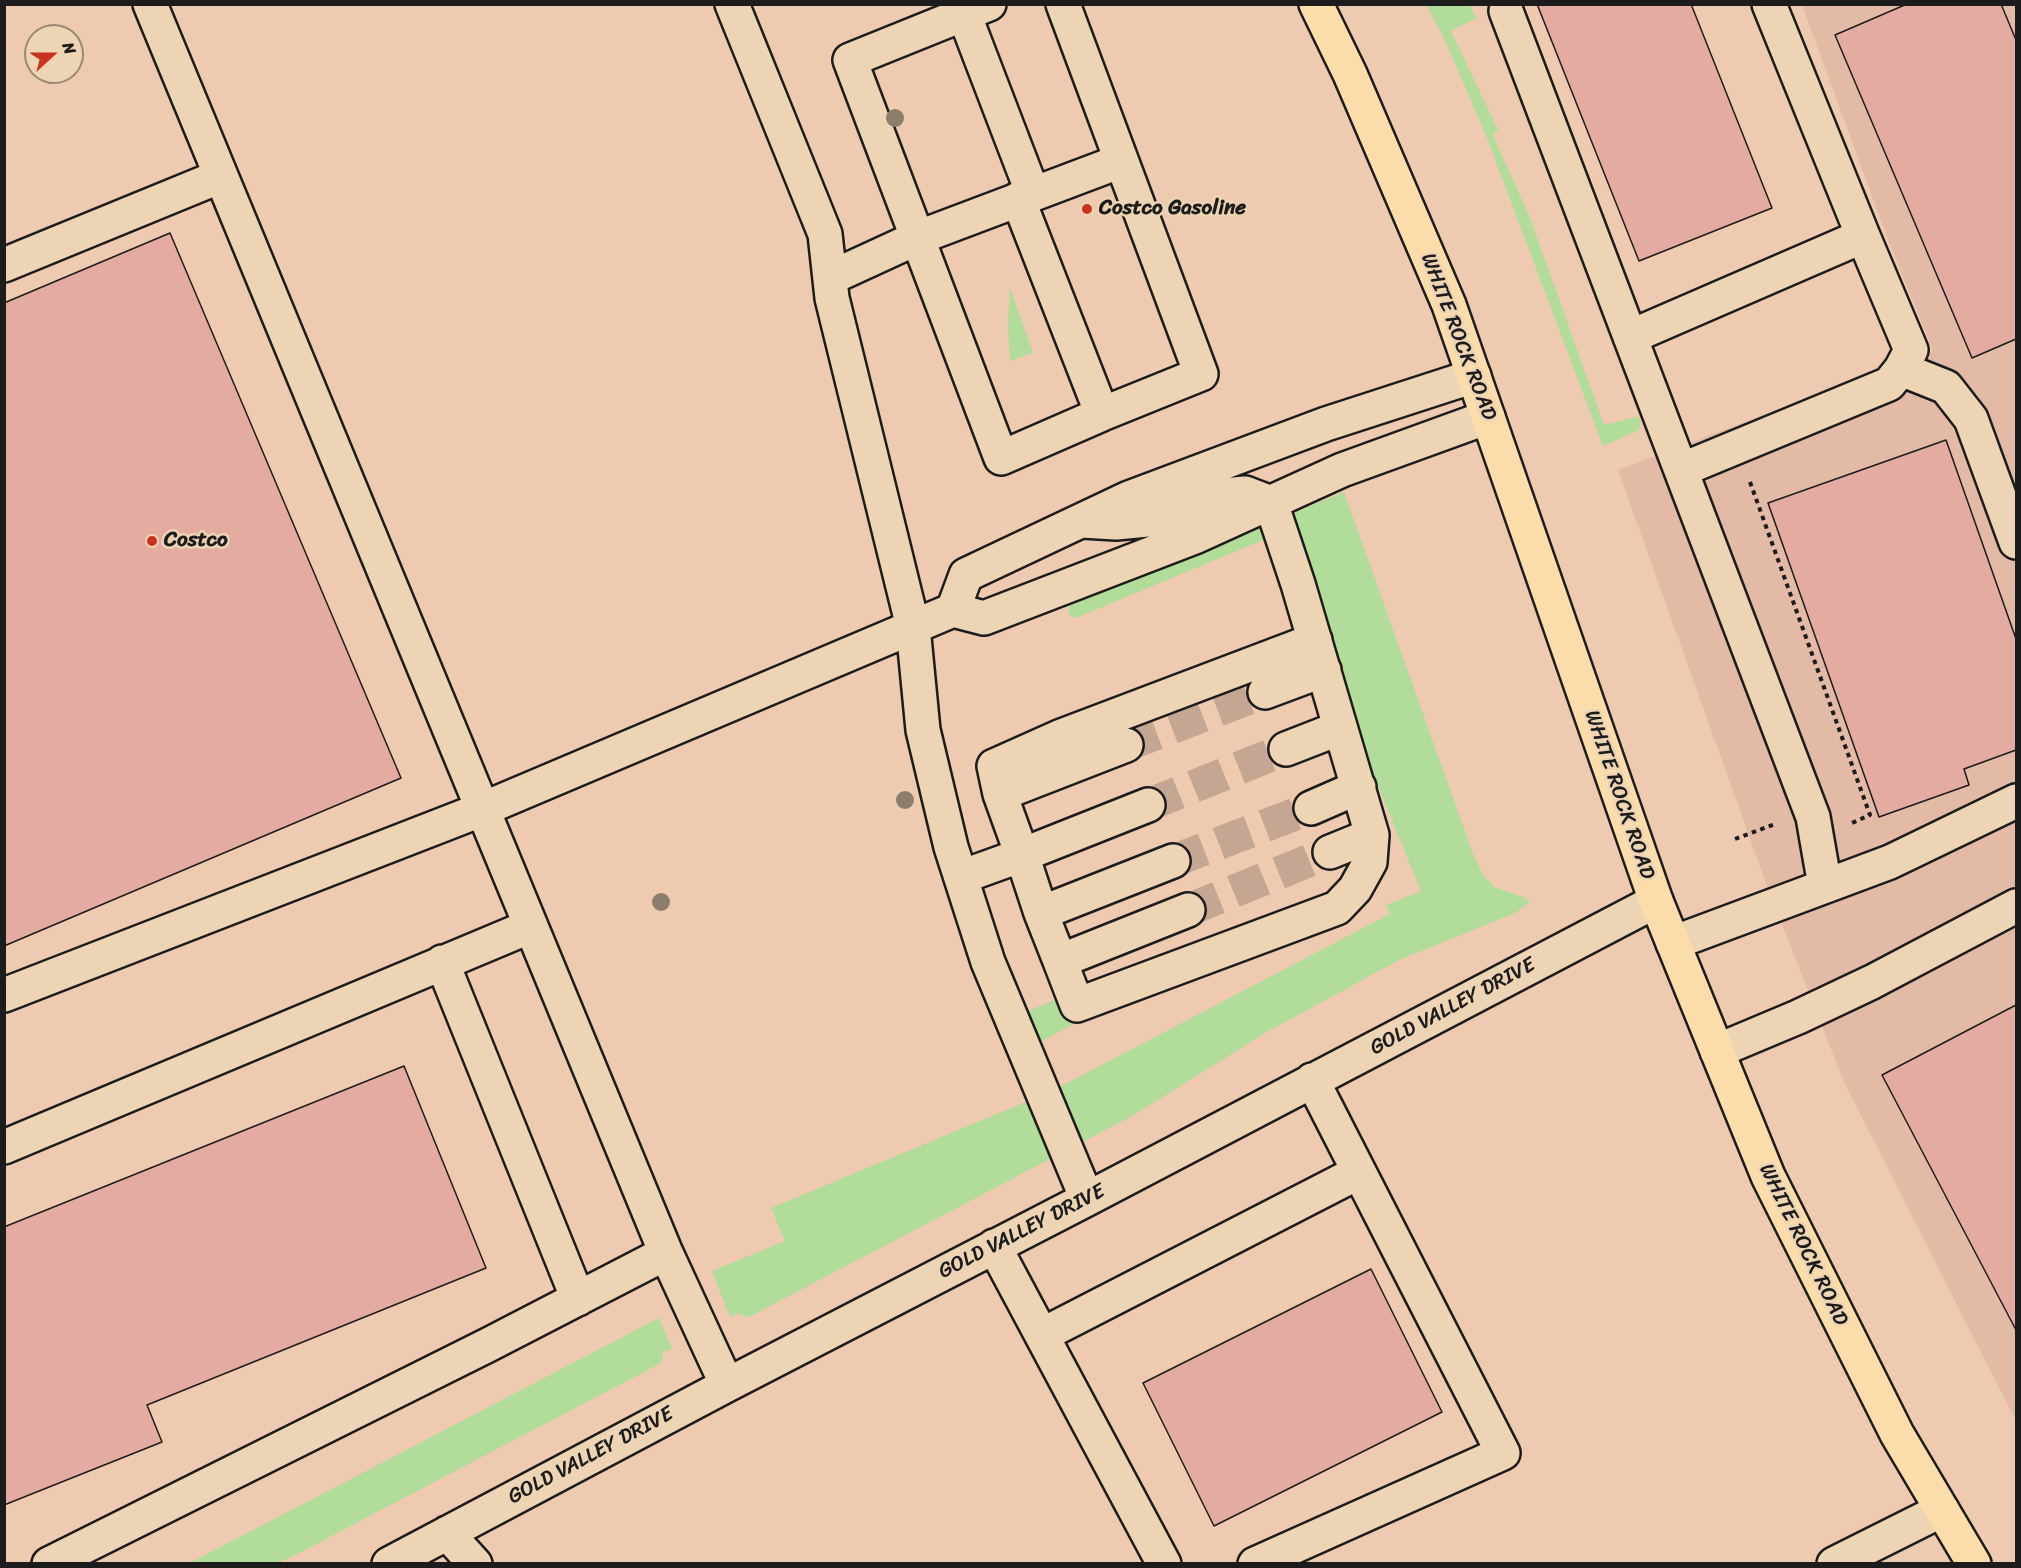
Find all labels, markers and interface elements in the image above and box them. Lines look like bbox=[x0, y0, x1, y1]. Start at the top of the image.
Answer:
north arrow bbox=[24, 24, 84, 84]
text: N bbox=[54, 38, 85, 58]
place label: Costco Gasoline bbox=[1099, 196, 1246, 222]
marker: Costco Gasoline bbox=[1080, 202, 1094, 216]
street label: WHITE ROCK ROAD bbox=[1415, 250, 1501, 424]
place label: Costco bbox=[164, 528, 228, 554]
marker: Costco bbox=[145, 534, 159, 548]
street label: WHITE ROCK ROAD bbox=[1578, 707, 1660, 883]
street label: GOLD VALLEY DRIVE bbox=[1366, 953, 1540, 1061]
street label: WHITE ROCK ROAD bbox=[1753, 1160, 1853, 1330]
street label: GOLD VALLEY DRIVE bbox=[935, 1179, 1109, 1285]
street label: GOLD VALLEY DRIVE bbox=[504, 1402, 678, 1510]

